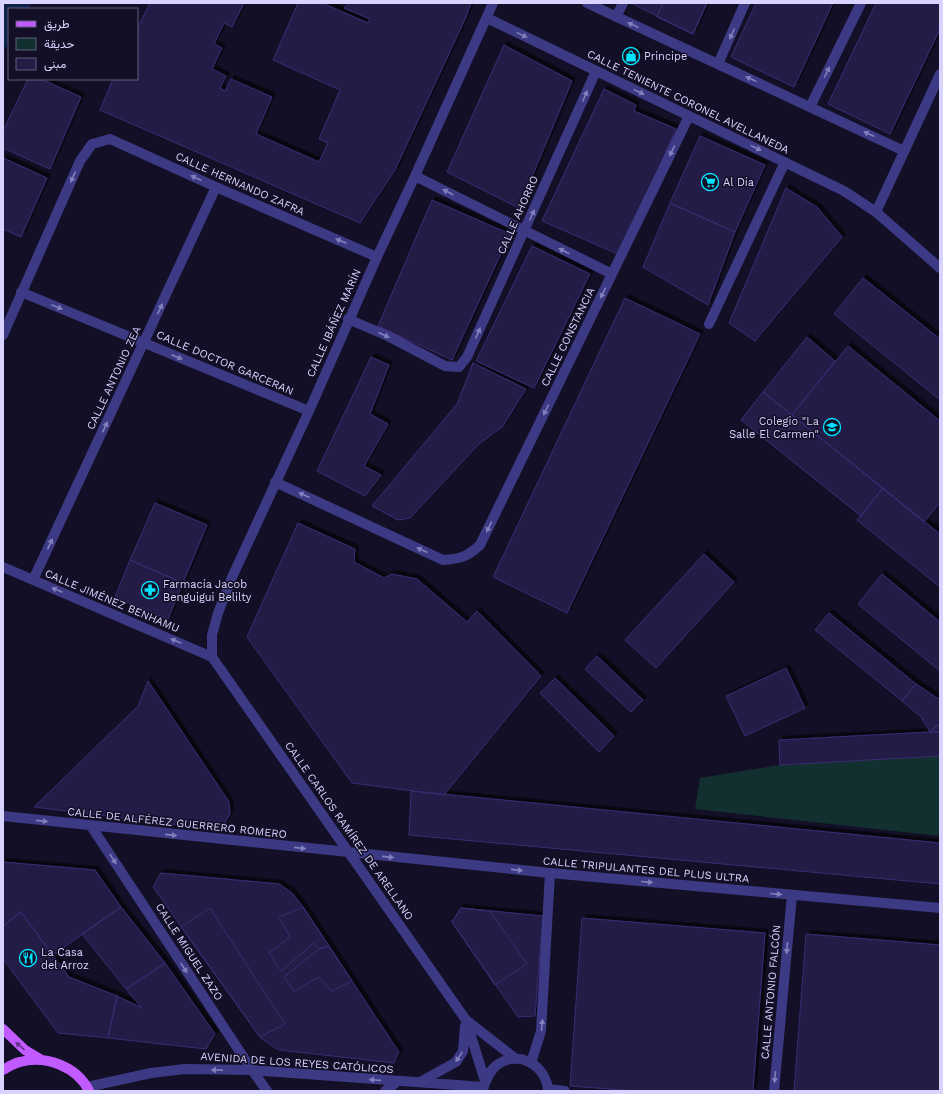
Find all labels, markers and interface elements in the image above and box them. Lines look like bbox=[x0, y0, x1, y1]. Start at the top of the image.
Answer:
legend bbox=[8, 8, 138, 80]
text: طريق bbox=[44, 17, 70, 32]
one-way arrow bbox=[626, 21, 638, 27]
one-way arrow bbox=[728, 28, 734, 40]
one-way arrow bbox=[516, 32, 528, 38]
text: حديقة bbox=[44, 37, 74, 51]
shop icon: Principe bbox=[621, 46, 641, 66]
street label: CALLE TENIENTE CORONEL AVELLANEDA bbox=[585, 47, 791, 157]
place label: Principe bbox=[644, 50, 687, 63]
text: مبنى bbox=[44, 57, 66, 72]
one-way arrow bbox=[824, 66, 830, 78]
one-way arrow bbox=[745, 76, 756, 82]
one-way arrow bbox=[633, 89, 645, 95]
one-way arrow bbox=[582, 91, 588, 102]
one-way arrow bbox=[863, 131, 874, 137]
one-way arrow bbox=[669, 145, 675, 156]
one-way arrow bbox=[750, 145, 762, 151]
street label: CALLE HERNANDO ZAFRA bbox=[173, 150, 307, 218]
one-way arrow bbox=[70, 172, 76, 183]
supermarket icon: Al Día bbox=[700, 172, 720, 192]
street label: CALLE AHORRO bbox=[495, 174, 541, 256]
one-way arrow bbox=[190, 175, 202, 181]
place label: Al Día bbox=[723, 176, 754, 189]
one-way arrow bbox=[442, 189, 454, 196]
one-way arrow bbox=[529, 209, 535, 220]
one-way arrow bbox=[335, 238, 347, 245]
one-way arrow bbox=[558, 248, 570, 254]
street label: CALLE IBÁÑEZ MARÍN bbox=[303, 266, 364, 379]
street label: CALLE CONSTANCIA bbox=[538, 285, 598, 389]
one-way arrow bbox=[600, 287, 606, 299]
one-way arrow bbox=[157, 302, 163, 314]
one-way arrow bbox=[52, 304, 63, 310]
street label: CALLE ANTONIO ZEA bbox=[84, 324, 144, 432]
street label: CALLE DOCTOR GARCERAN bbox=[154, 328, 296, 398]
one-way arrow bbox=[475, 328, 481, 339]
one-way arrow bbox=[379, 332, 390, 338]
one-way arrow bbox=[172, 354, 184, 360]
one-way arrow bbox=[543, 404, 549, 415]
place label: Colegio "La Salle El Carmen" bbox=[729, 415, 819, 441]
school or university icon: Colegio "La Salle El Carmen" bbox=[822, 417, 842, 437]
one-way arrow bbox=[102, 421, 108, 432]
one-way arrow bbox=[299, 492, 310, 498]
one-way arrow bbox=[486, 521, 492, 532]
one-way arrow bbox=[47, 539, 53, 550]
one-way arrow bbox=[416, 547, 428, 553]
street label: CALLE JIMÉNEZ BENHAMU bbox=[43, 566, 182, 635]
place label: Farmacía Jacob Benguigui Belilty bbox=[163, 578, 252, 604]
pharmacy icon: Farmacía Jacob Benguigui Belilty bbox=[140, 580, 160, 600]
one-way arrow bbox=[51, 587, 63, 593]
one-way arrow bbox=[171, 638, 182, 644]
street label: CALLE CARLOS RAMÍREZ DE ARELLANO bbox=[282, 739, 417, 923]
street label: CALLE DE ALFÉREZ GUERRERO ROMERO bbox=[67, 804, 287, 841]
one-way arrow bbox=[36, 818, 48, 824]
one-way arrow bbox=[165, 831, 177, 838]
one-way arrow bbox=[294, 844, 306, 851]
one-way arrow bbox=[382, 853, 394, 860]
one-way arrow bbox=[109, 854, 117, 864]
street label: CALLE TRIPULANTES DEL PLUS ULTRA bbox=[542, 854, 750, 886]
one-way arrow bbox=[511, 867, 523, 873]
one-way arrow bbox=[641, 879, 653, 885]
one-way arrow bbox=[770, 890, 782, 897]
street label: CALLE MIGUEL ZAZO bbox=[153, 901, 225, 1003]
street label: CALLE ANTONIO FALCÓN bbox=[758, 924, 783, 1060]
one-way arrow bbox=[784, 942, 791, 954]
place label: La Casa del Arroz bbox=[41, 946, 89, 972]
restaurant icon: La Casa del Arroz bbox=[18, 948, 38, 968]
one-way arrow bbox=[180, 962, 188, 973]
one-way arrow bbox=[538, 1019, 545, 1031]
one-way arrow bbox=[15, 1041, 25, 1050]
street label: AVENIDA DE LOS REYES CATÓLICOS bbox=[200, 1049, 394, 1076]
one-way arrow bbox=[455, 1052, 463, 1063]
one-way arrow bbox=[211, 1066, 223, 1073]
one-way arrow bbox=[772, 1071, 779, 1084]
one-way arrow bbox=[369, 1076, 381, 1083]

